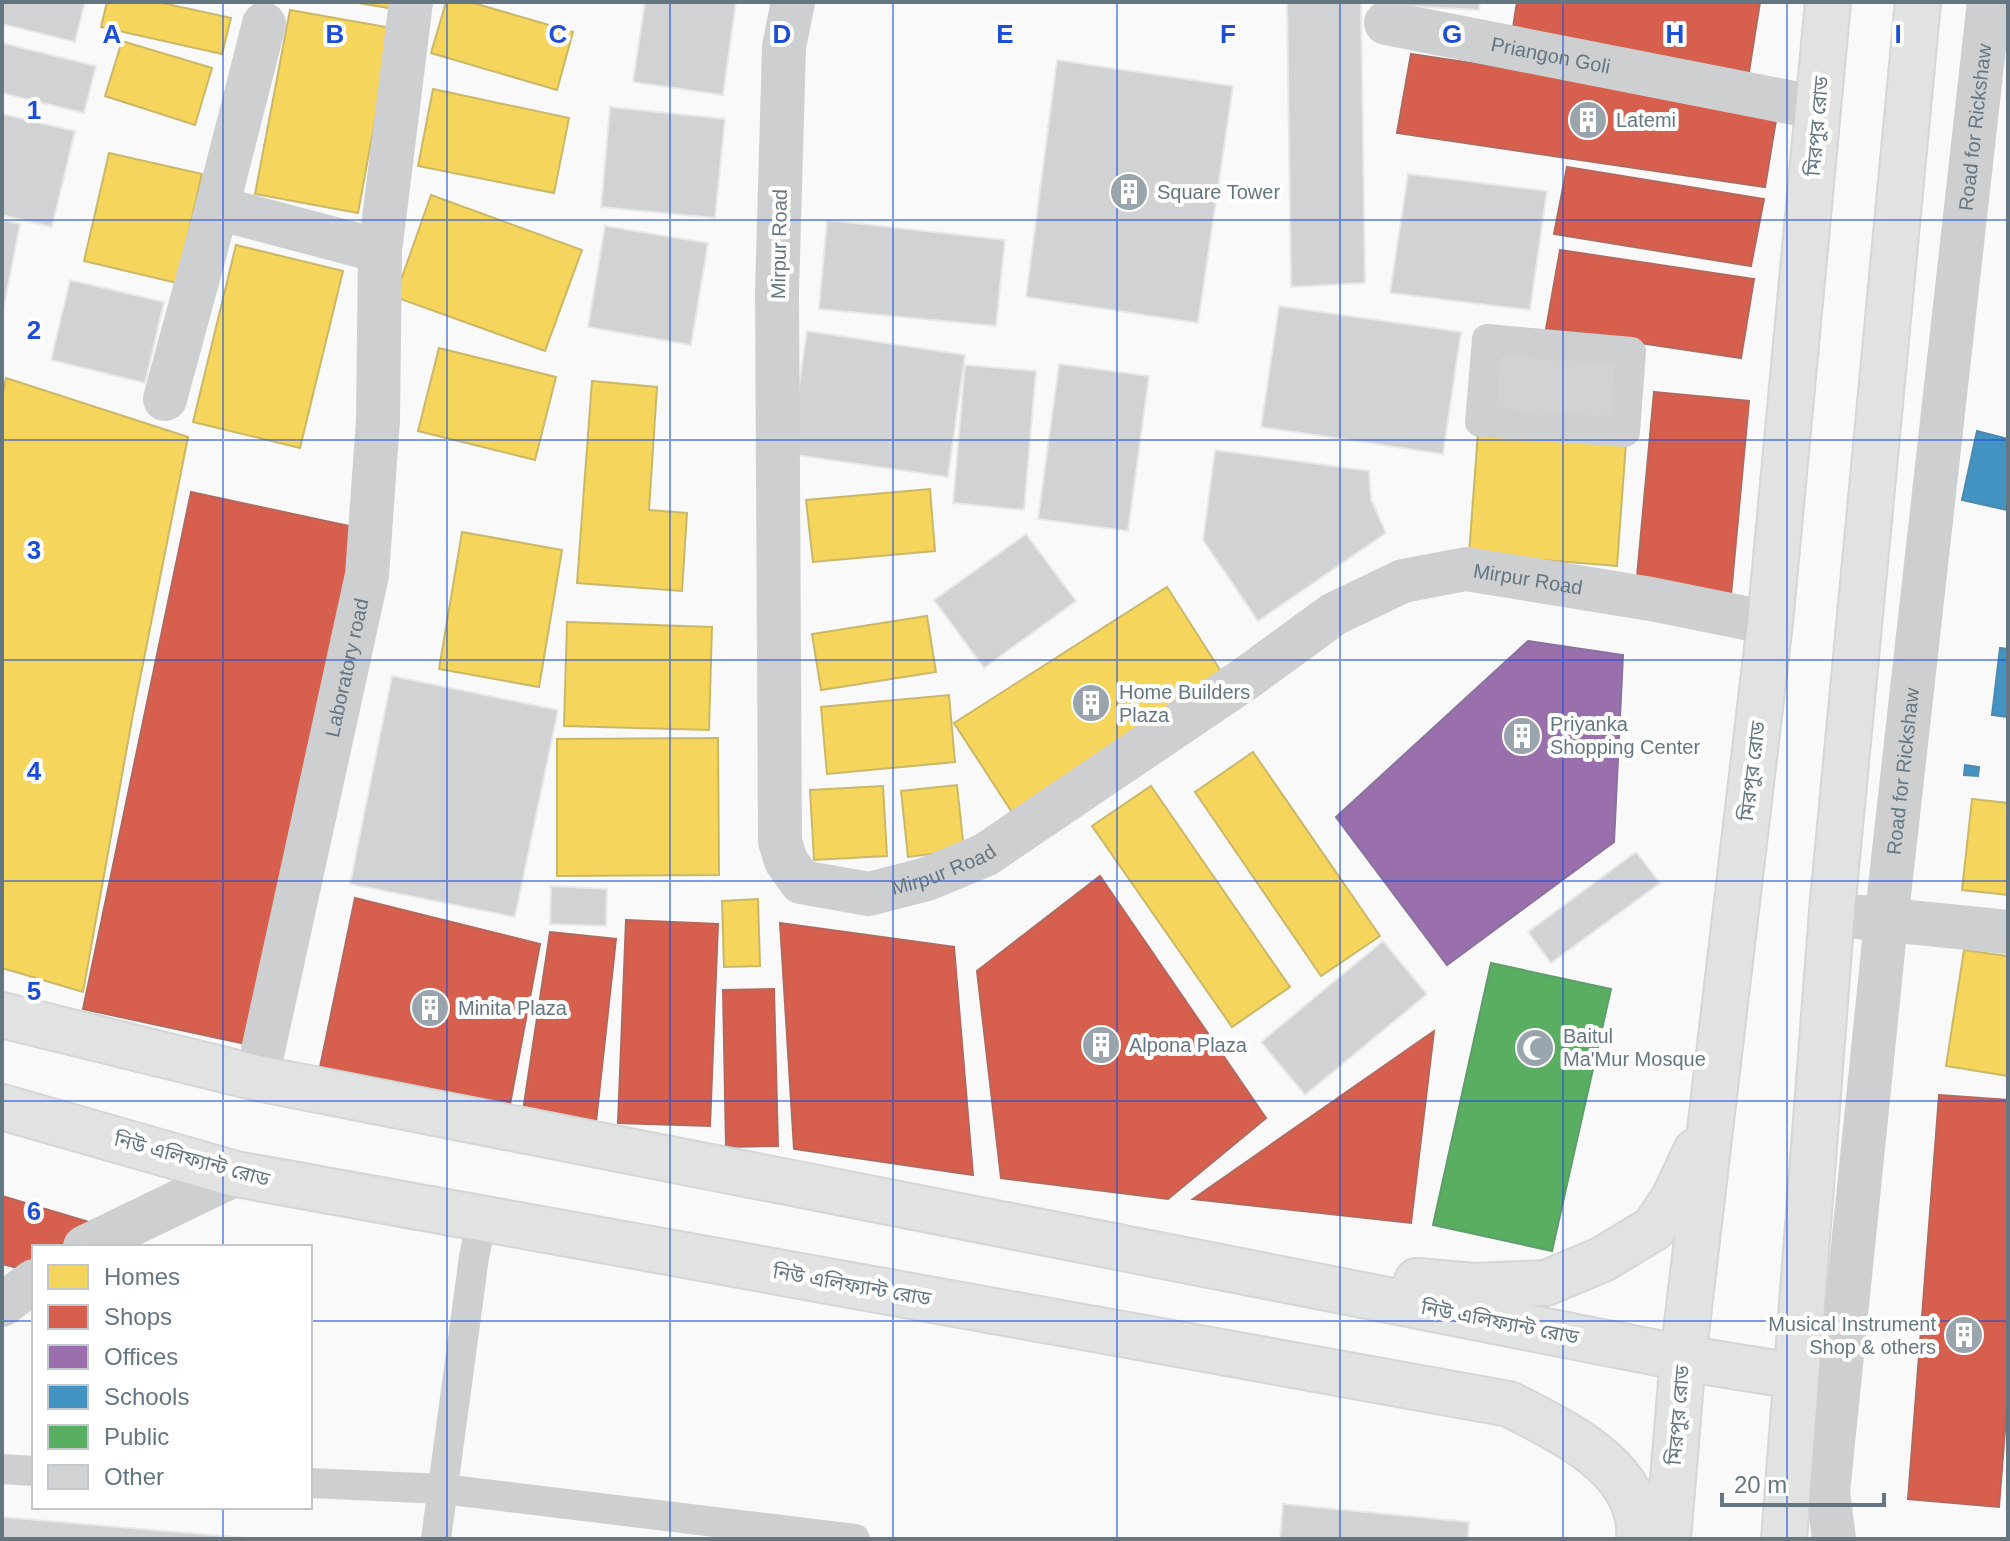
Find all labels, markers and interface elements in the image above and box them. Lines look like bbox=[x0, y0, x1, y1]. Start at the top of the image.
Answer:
text: A bbox=[103, 19, 122, 49]
text: B bbox=[326, 19, 344, 49]
text: C bbox=[549, 19, 568, 49]
text: D bbox=[773, 19, 791, 49]
text: E bbox=[996, 19, 1014, 49]
text: F bbox=[1220, 19, 1236, 49]
text: G bbox=[1442, 19, 1462, 49]
text: H bbox=[1666, 19, 1684, 49]
text: I bbox=[1894, 19, 1902, 49]
street label: Priangon Goli bbox=[1489, 33, 1612, 78]
street label: Road for Rickshaw bbox=[1955, 42, 1995, 212]
street label: মিরপুর রোড bbox=[1801, 74, 1833, 178]
text: 1 bbox=[27, 95, 41, 125]
building icon: Latemi bbox=[1567, 99, 1609, 141]
place label: Latemi bbox=[1616, 109, 1676, 131]
building icon: Square Tower bbox=[1108, 171, 1150, 213]
place label: Square Tower bbox=[1157, 181, 1280, 203]
street label: Mirpur Road bbox=[767, 189, 791, 299]
text: 2 bbox=[27, 315, 41, 345]
text: 3 bbox=[27, 535, 41, 565]
street label: Mirpur Road bbox=[1472, 559, 1584, 599]
street label: Laboratory road bbox=[321, 596, 373, 739]
place label: Home Builders Plaza bbox=[1119, 681, 1250, 726]
building icon: Home Builders Plaza bbox=[1070, 682, 1112, 724]
street label: Road for Rickshaw bbox=[1883, 686, 1923, 856]
place label: Priyanka Shopping Center bbox=[1550, 713, 1700, 758]
building icon: Priyanka Shopping Center bbox=[1501, 715, 1543, 757]
street label: মিরপুর রোড bbox=[1734, 719, 1770, 823]
text: 4 bbox=[27, 756, 42, 786]
street label: Mirpur Road bbox=[889, 840, 1000, 899]
text: 5 bbox=[27, 976, 41, 1006]
building icon: Minita Plaza bbox=[409, 987, 451, 1029]
place label: Minita Plaza bbox=[458, 997, 568, 1019]
building icon: Alpona Plaza bbox=[1080, 1024, 1122, 1066]
place label: Baitul Ma'Mur Mosque bbox=[1563, 1025, 1706, 1070]
mosque icon: Baitul Ma'Mur Mosque bbox=[1514, 1027, 1556, 1069]
place label: Alpona Plaza bbox=[1129, 1034, 1248, 1056]
street label: নিউ এলিফ্যান্ট রোড bbox=[111, 1126, 273, 1191]
text: 6 bbox=[27, 1196, 41, 1226]
legend bbox=[32, 1245, 312, 1509]
street label: নিউ এলিফ্যান্ট রোড bbox=[770, 1259, 934, 1310]
text: Homes bbox=[104, 1263, 180, 1290]
street label: নিউ এলিফ্যান্ট রোড bbox=[1418, 1295, 1582, 1348]
text: Shops bbox=[104, 1303, 172, 1330]
place label: Musical Instrument Shop & others bbox=[1768, 1313, 1936, 1358]
building icon: Musical Instrument Shop & others bbox=[1943, 1314, 1985, 1356]
text: Offices bbox=[104, 1343, 178, 1370]
street label: মিরপুর রোড bbox=[1662, 1363, 1694, 1467]
text: Schools bbox=[104, 1383, 189, 1410]
text: Public bbox=[104, 1423, 169, 1450]
scale bar bbox=[1722, 1457, 1884, 1507]
text: Other bbox=[104, 1463, 164, 1490]
text: 20 m bbox=[1734, 1471, 1787, 1498]

